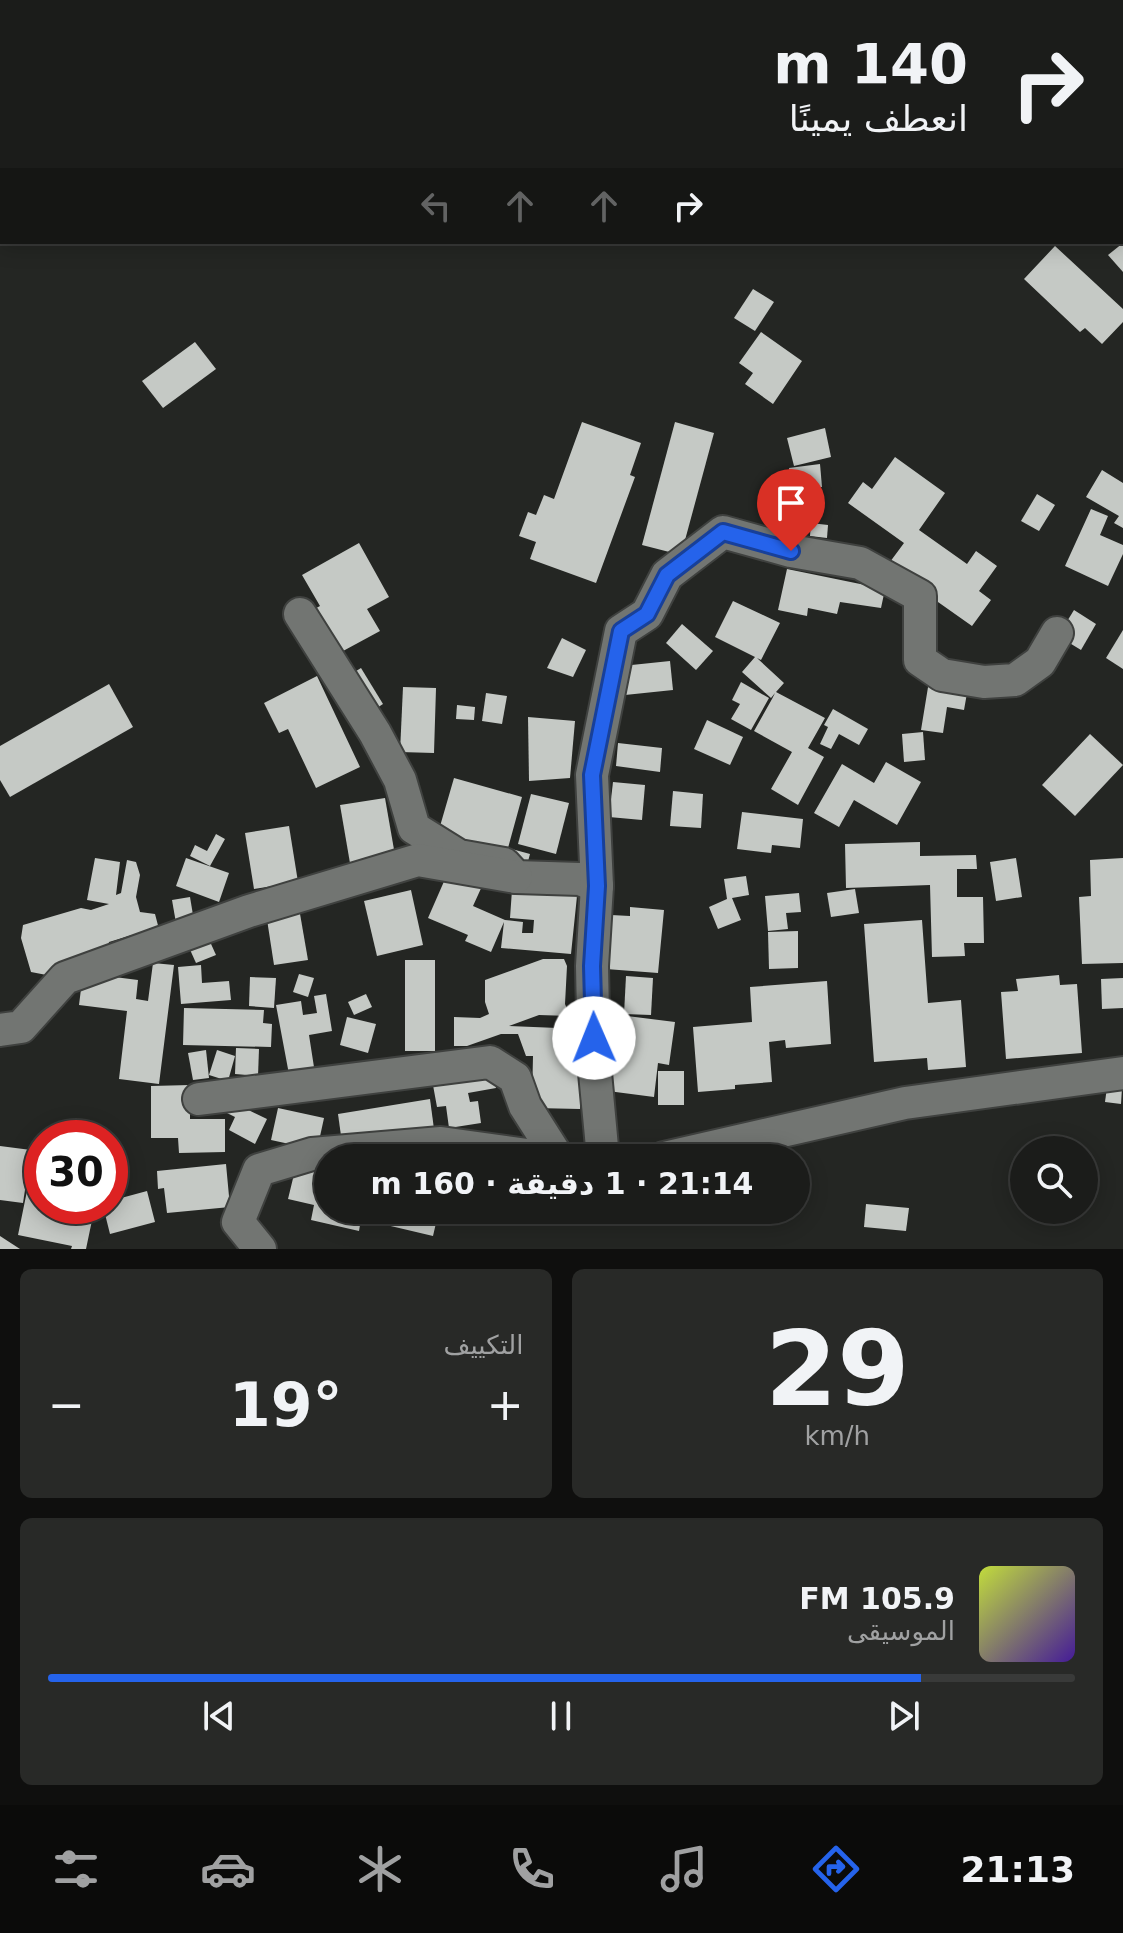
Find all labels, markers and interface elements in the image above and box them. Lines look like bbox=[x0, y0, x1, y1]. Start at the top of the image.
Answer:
text: 140 m bbox=[773, 31, 968, 96]
icon: right bbox=[996, 32, 1100, 136]
text: انعطف يمينًا bbox=[789, 98, 968, 139]
icon: left bbox=[414, 184, 458, 228]
icon: ahead bbox=[498, 184, 542, 228]
icon: ahead bbox=[582, 184, 626, 228]
icon: right bbox=[666, 184, 710, 228]
pin bbox=[757, 469, 825, 551]
icon: arrive bbox=[769, 481, 813, 525]
position arrow bbox=[552, 996, 636, 1080]
speed limit sign: 30 bbox=[24, 1120, 128, 1224]
map controls bbox=[1010, 1136, 1098, 1224]
button: search bbox=[1010, 1136, 1098, 1224]
text: 21:14 · 1 دقيقة · 160 m bbox=[371, 1166, 753, 1201]
text: 29 bbox=[765, 1308, 910, 1430]
text: التكييف bbox=[444, 1330, 524, 1360]
text: 19° bbox=[229, 1370, 343, 1440]
text: − bbox=[48, 1379, 85, 1430]
text: + bbox=[487, 1379, 524, 1430]
text: km/h bbox=[804, 1421, 870, 1451]
text: 105.9 FM bbox=[799, 1581, 955, 1616]
text: الموسيقى bbox=[847, 1616, 955, 1646]
icon: previous bbox=[197, 1694, 241, 1738]
icon: pause bbox=[539, 1694, 583, 1738]
icon: next bbox=[882, 1694, 926, 1738]
icon: filters bbox=[48, 1841, 104, 1897]
icon: car bbox=[200, 1841, 256, 1897]
icon: climate bbox=[352, 1841, 408, 1897]
icon: phone bbox=[504, 1841, 560, 1897]
icon: music bbox=[656, 1841, 712, 1897]
icon: directions bbox=[808, 1841, 864, 1897]
text: 21:13 bbox=[960, 1849, 1075, 1890]

